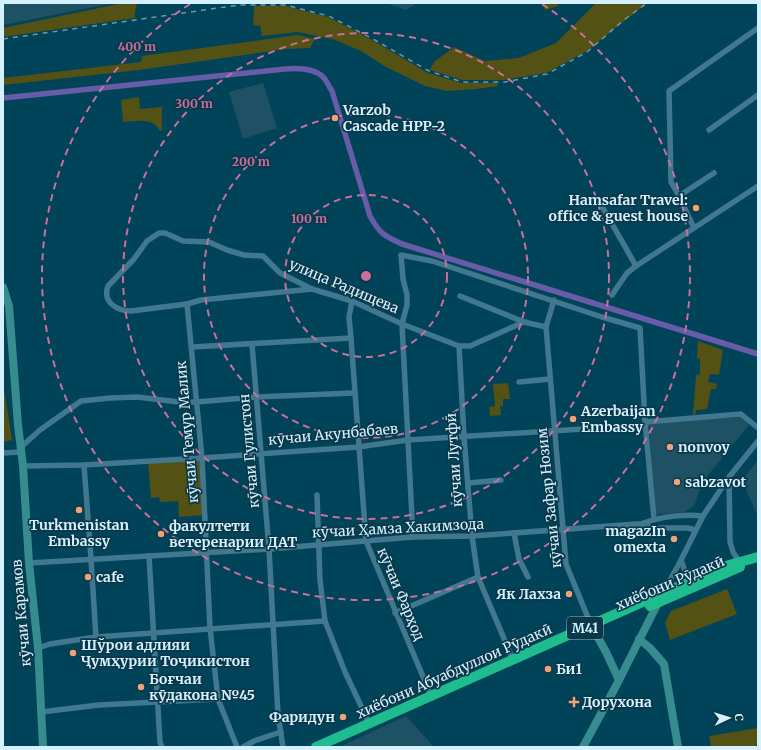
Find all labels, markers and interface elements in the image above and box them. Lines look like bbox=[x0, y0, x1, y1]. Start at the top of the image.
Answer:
text: 400 m bbox=[118, 39, 156, 54]
text: 300 m bbox=[175, 96, 213, 111]
place label: Varzob Cascade HPP-2 bbox=[342, 101, 445, 135]
marker: Varzob Cascade HPP-2 bbox=[330, 113, 340, 123]
text: 200 m bbox=[232, 154, 270, 169]
place label: Hamsafar Travel: office & guest house bbox=[549, 191, 688, 225]
marker: Hamsafar Travel: office & guest house bbox=[691, 203, 701, 213]
text: 100 m bbox=[291, 211, 327, 226]
street label: улица Радищева bbox=[286, 255, 402, 317]
centre of rings bbox=[359, 269, 373, 283]
street label: кӯчаи Темур Малик bbox=[172, 360, 202, 504]
street label: кӯчаи Гулистон bbox=[235, 393, 263, 509]
place label: Azerbaijan Embassy bbox=[580, 402, 656, 436]
street label: кӯчаи Лутфӣ bbox=[442, 412, 466, 508]
marker: Azerbaijan Embassy bbox=[568, 414, 578, 424]
street label: кӯчаи Акунбабаев bbox=[267, 419, 399, 449]
street label: кӯчаи Зафар Нозим bbox=[533, 426, 565, 569]
place label: nonvoy bbox=[678, 438, 730, 456]
marker: nonvoy bbox=[665, 442, 675, 452]
place label: sabzavot bbox=[685, 473, 747, 491]
marker: sabzavot bbox=[672, 477, 682, 487]
marker: Turkmenistan Embassy bbox=[74, 505, 84, 515]
street label: кӯчаи Ҳамза Хакимзода bbox=[312, 514, 485, 541]
place label: Turkmenistan Embassy bbox=[29, 516, 130, 550]
place label: факултети ветеренарии ДАТ bbox=[169, 517, 297, 551]
place label: magazIn omexta bbox=[605, 522, 666, 556]
marker: факултети ветеренарии ДАТ bbox=[156, 529, 166, 539]
marker: magazIn omexta bbox=[669, 534, 679, 544]
street label: кӯчаи Фарҳод bbox=[373, 545, 429, 644]
street label: хиёбони Рӯдакӣ bbox=[613, 552, 727, 614]
street label: кӯчаи Карамов bbox=[7, 559, 35, 667]
place label: cafe bbox=[96, 568, 124, 586]
marker: cafe bbox=[83, 572, 93, 582]
place label: Як Лахза bbox=[496, 585, 561, 603]
marker: Як Лахза bbox=[564, 589, 574, 599]
road number: M41 bbox=[567, 617, 603, 639]
street label: хиёбони Абуабдуллои Рӯдакӣ bbox=[353, 619, 555, 722]
place label: Шўрои адлияи Ҷумҳурии Тоҷикистон bbox=[81, 636, 250, 670]
marker: Шўрои адлияи Ҷумҳурии Тоҷикистон bbox=[68, 648, 78, 658]
place label: Би1 bbox=[556, 660, 582, 678]
marker: Би1 bbox=[543, 664, 553, 674]
place label: Боғчаи кӯдакона №45 bbox=[149, 670, 255, 704]
marker: Боғчаи кӯдакона №45 bbox=[136, 682, 146, 692]
place label: Дорухона bbox=[582, 693, 652, 711]
marker: Дорухона bbox=[569, 697, 579, 707]
north arrow bbox=[709, 698, 749, 738]
place label: Фаридун bbox=[269, 708, 335, 726]
marker: Фаридун bbox=[338, 712, 348, 722]
text: С bbox=[732, 713, 746, 721]

